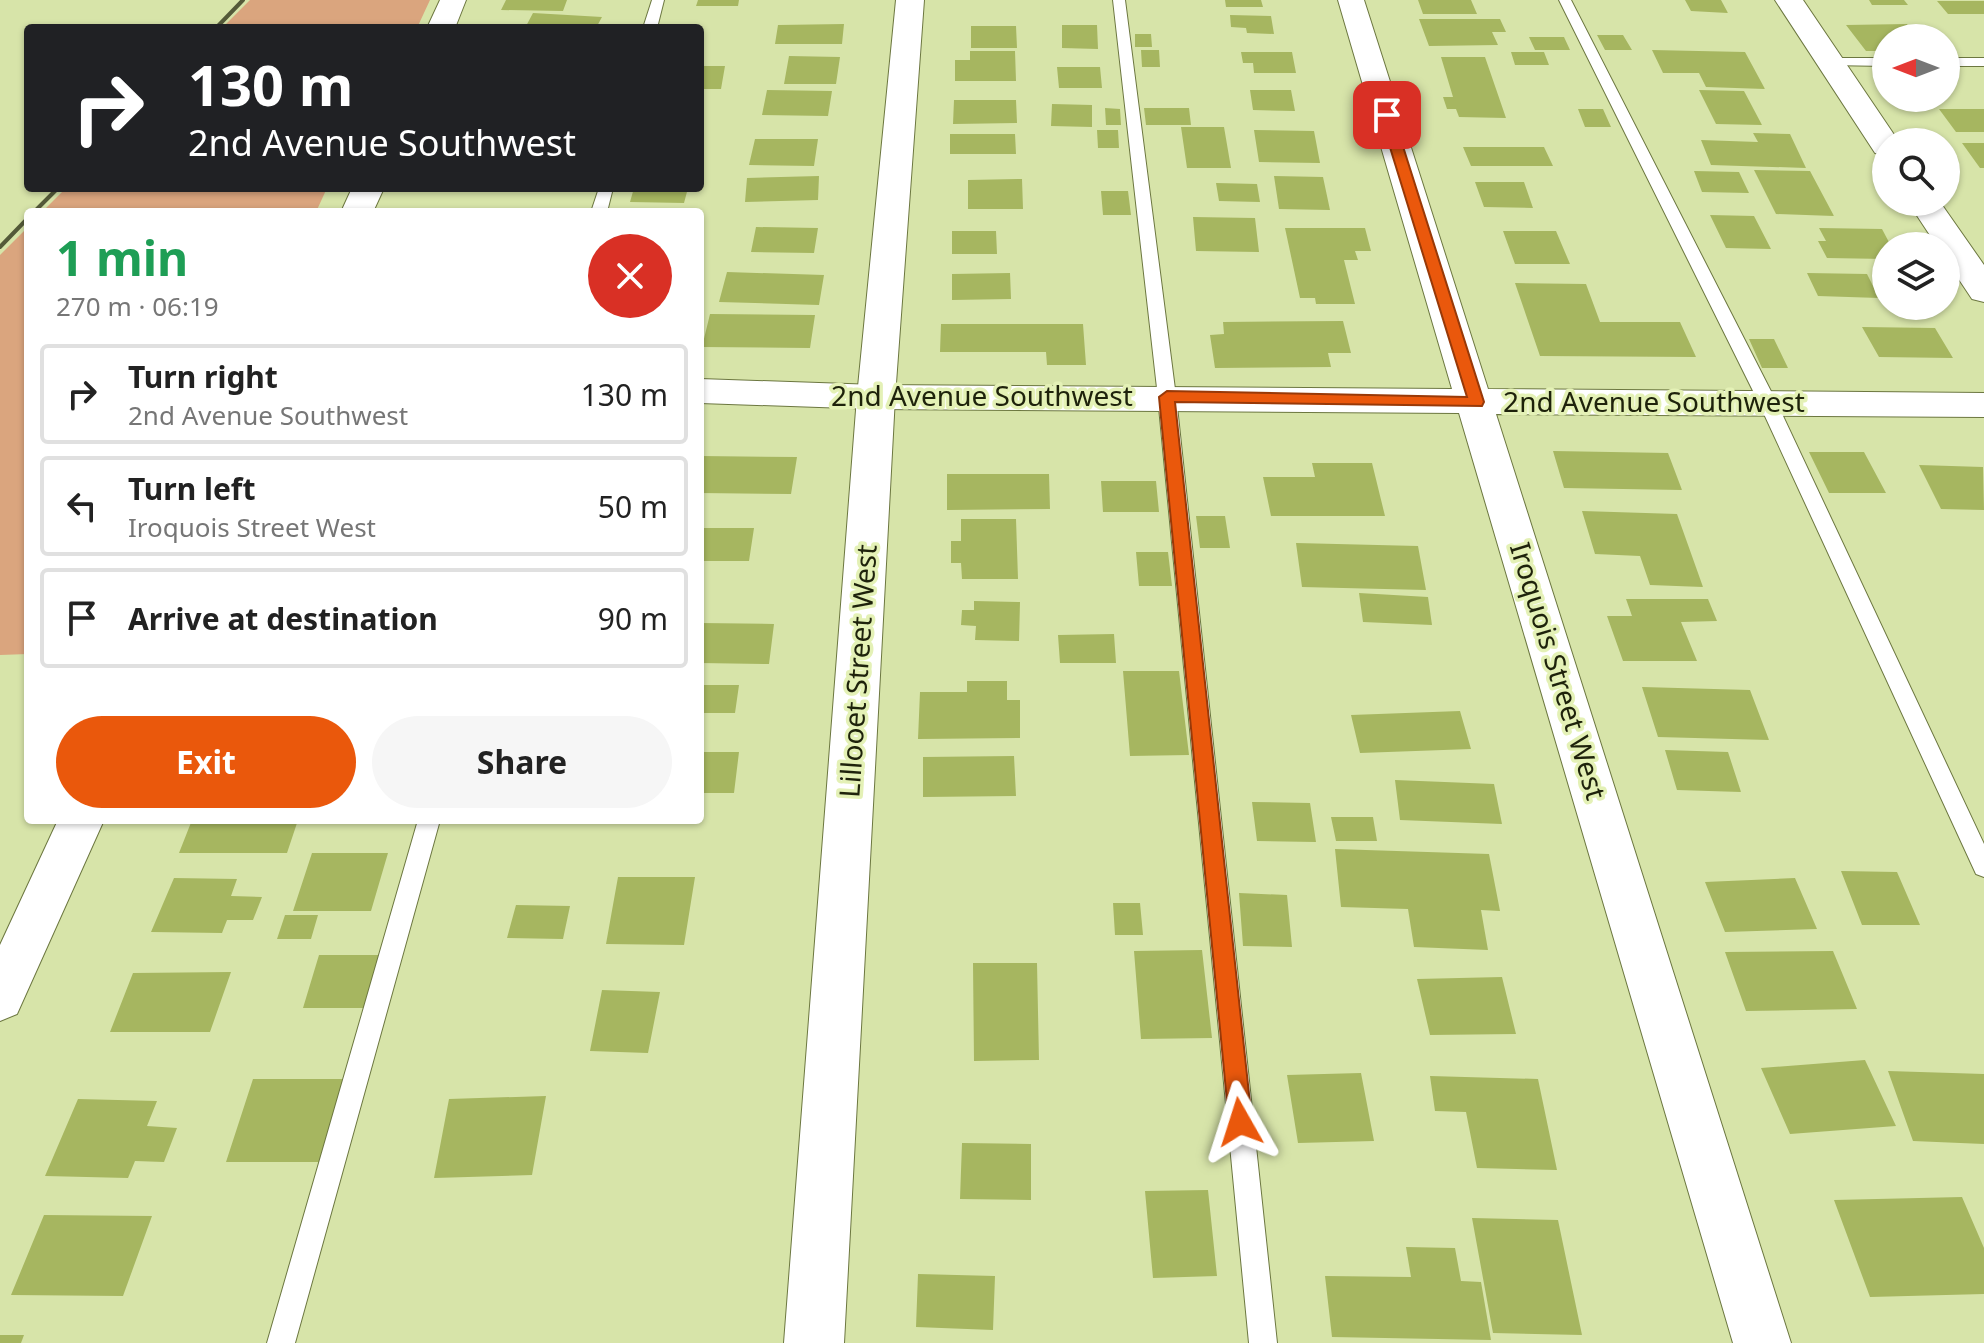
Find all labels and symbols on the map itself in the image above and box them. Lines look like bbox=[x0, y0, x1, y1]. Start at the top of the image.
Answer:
north arrow bbox=[1872, 24, 1960, 112]
pin bbox=[1353, 81, 1421, 149]
street label: 2nd Avenue Southwest bbox=[831, 376, 1133, 414]
street label: 2nd Avenue Southwest bbox=[1503, 382, 1805, 420]
street label: Iroquois Street West bbox=[1502, 537, 1616, 804]
street label: Lillooet Street West bbox=[829, 543, 885, 799]
position arrow bbox=[1198, 1080, 1282, 1164]

